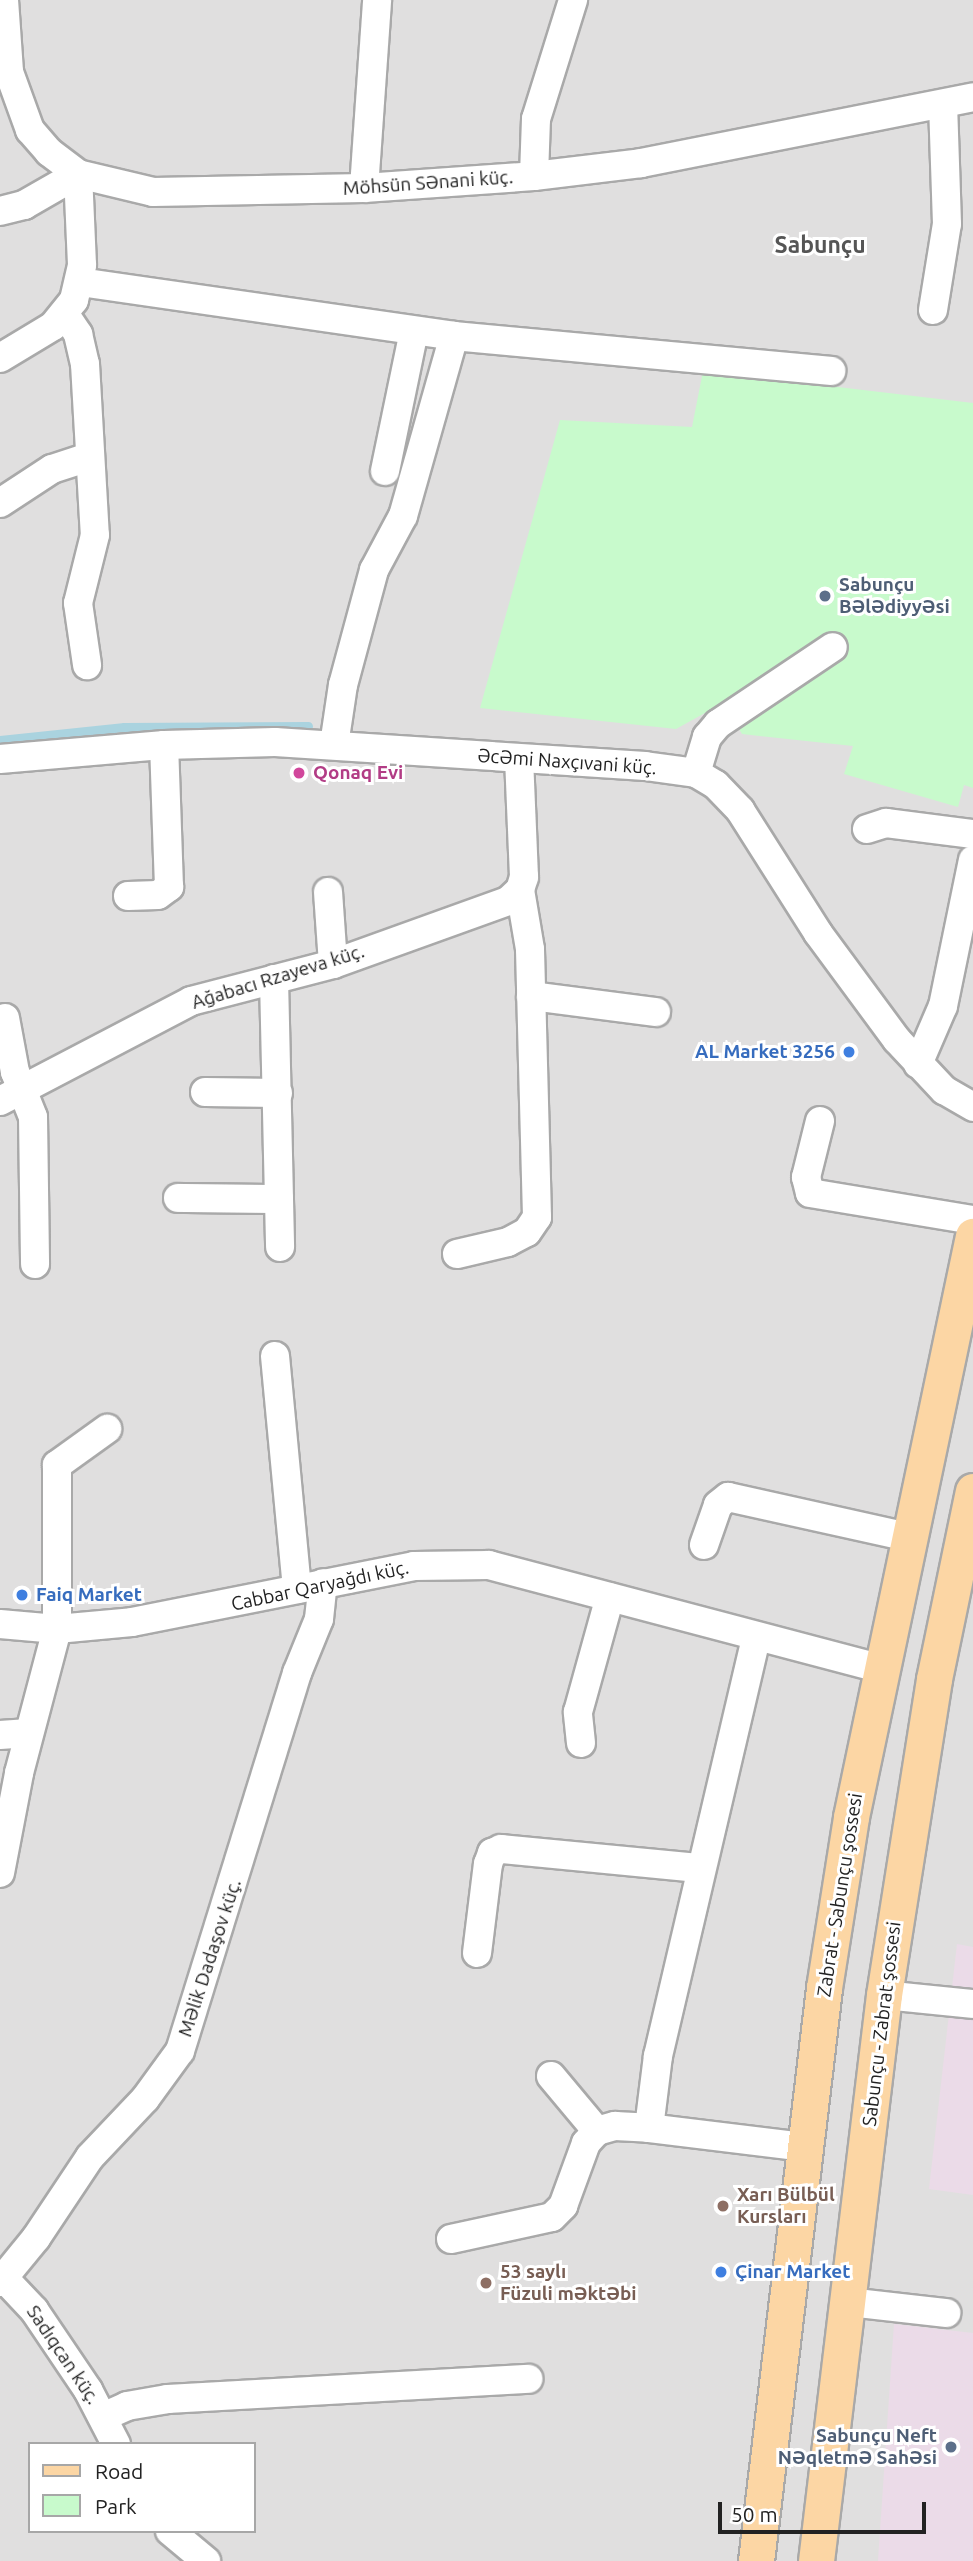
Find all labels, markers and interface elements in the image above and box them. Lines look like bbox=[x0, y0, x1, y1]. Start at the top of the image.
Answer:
street label: Möhsün Sənani küç. bbox=[342, 166, 514, 200]
district label: Sabunçu bbox=[774, 231, 866, 259]
place label: Sabunçu Bələdiyyəsi bbox=[839, 574, 950, 618]
marker: Sabunçu Bələdiyyəsi bbox=[817, 588, 833, 604]
street label: Əcəmi Naxçıvani küç. bbox=[477, 744, 657, 780]
place label: Qonaq Evi bbox=[313, 762, 403, 784]
marker: Qonaq Evi bbox=[291, 765, 307, 781]
street label: Ağabacı Rzayeva küç. bbox=[189, 940, 367, 1014]
place label: AL Market 3256 bbox=[695, 1041, 835, 1063]
marker: AL Market 3256 bbox=[841, 1044, 857, 1060]
street label: Cabbar Qaryağdı küç. bbox=[229, 1556, 411, 1616]
place label: Faiq Market bbox=[36, 1584, 142, 1606]
marker: Faiq Market bbox=[14, 1587, 30, 1603]
street label: Zabrat - Sabunçu şossesi bbox=[813, 1791, 867, 1999]
street label: Məlik Dadaşov küç. bbox=[174, 1876, 246, 2040]
street label: Sabunçu - Zabrat şossesi bbox=[858, 1920, 906, 2128]
place label: Xarı Bülbül Kursları bbox=[737, 2184, 835, 2228]
marker: Xarı Bülbül Kursları bbox=[715, 2198, 731, 2214]
place label: 53 saylı Füzuli məktəbi bbox=[500, 2261, 637, 2305]
place label: Çinar Market bbox=[735, 2261, 850, 2283]
marker: Çinar Market bbox=[713, 2264, 729, 2280]
marker: 53 saylı Füzuli məktəbi bbox=[478, 2275, 494, 2291]
street label: Sadıqcan küç. bbox=[22, 2301, 104, 2409]
place label: Sabunçu Neft Nəqletmə Sahəsi bbox=[778, 2425, 937, 2469]
marker: Sabunçu Neft Nəqletmə Sahəsi bbox=[943, 2439, 959, 2455]
legend bbox=[28, 2442, 256, 2533]
text: Road bbox=[95, 2459, 143, 2483]
scale bar bbox=[721, 2488, 929, 2532]
text: Park bbox=[95, 2494, 137, 2518]
text: 50 m bbox=[731, 2502, 778, 2526]

